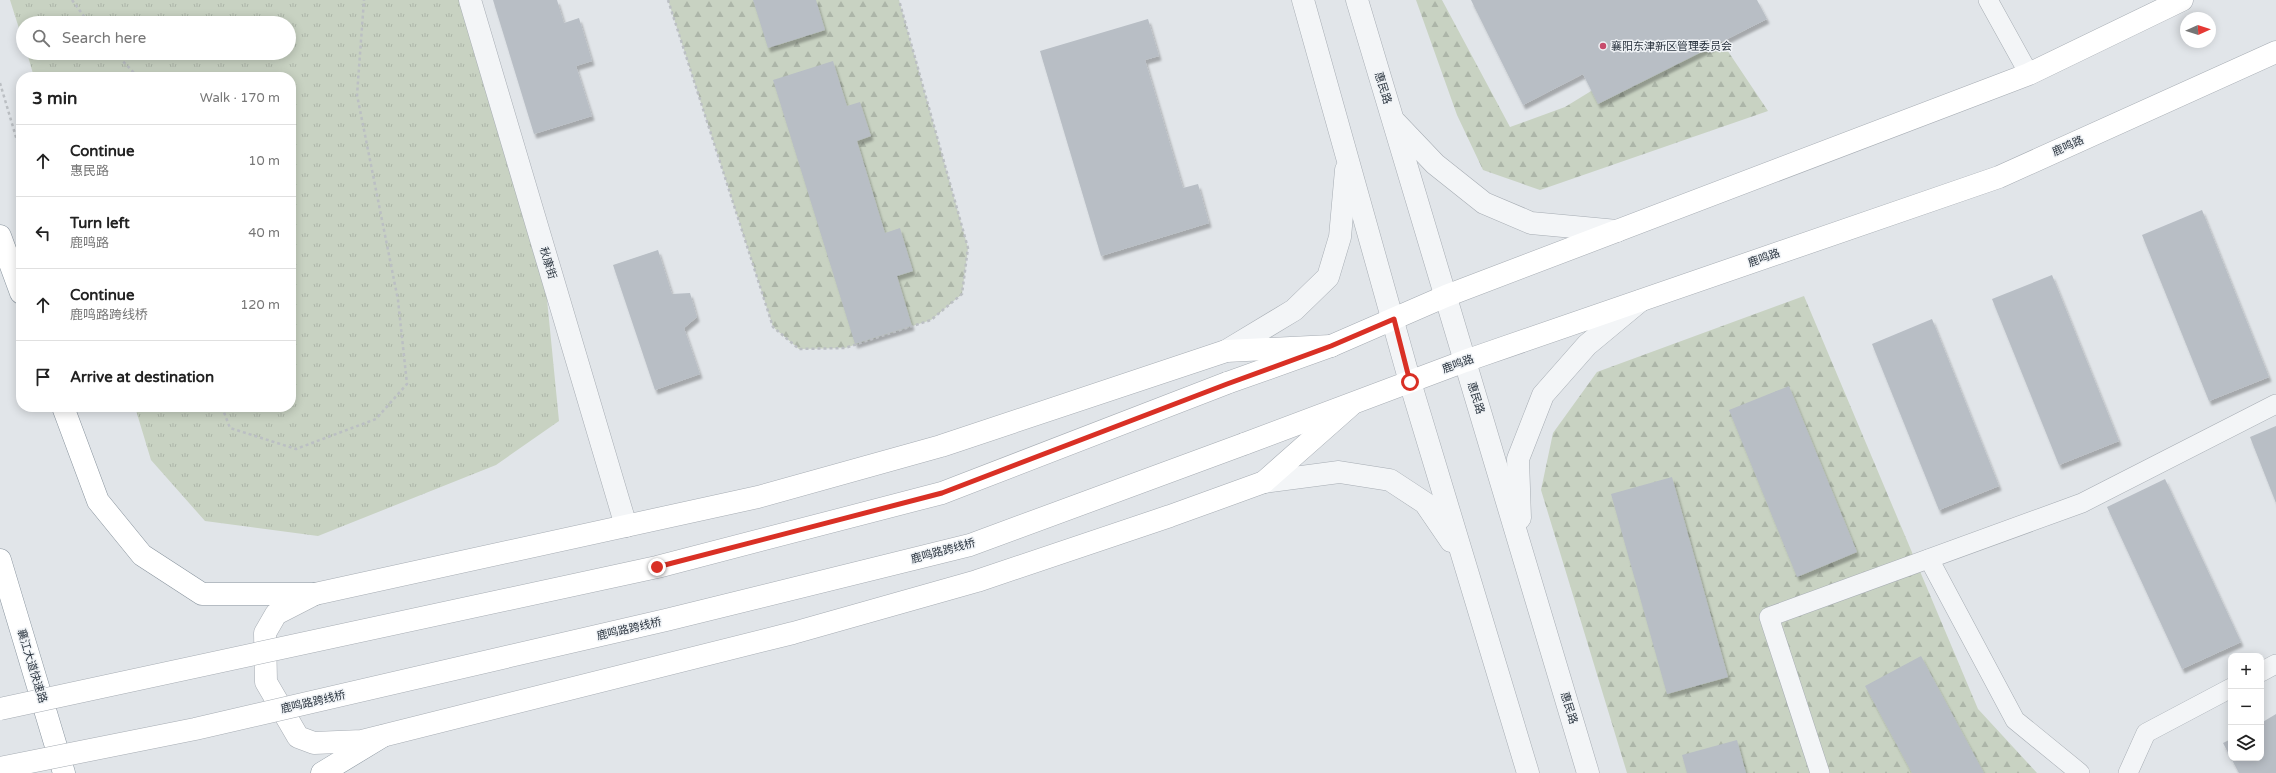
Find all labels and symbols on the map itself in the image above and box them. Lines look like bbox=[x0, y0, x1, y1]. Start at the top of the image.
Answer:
north arrow bbox=[2180, 12, 2216, 48]
place label: 襄阳东津新区管理委员会 bbox=[1611, 40, 1732, 53]
marker: 襄阳东津新区管理委员会 bbox=[1598, 41, 1608, 51]
street label: 惠民路 bbox=[1372, 70, 1394, 106]
street label: 鹿鸣路 bbox=[2050, 133, 2086, 159]
street label: 秋康街 bbox=[537, 245, 559, 281]
street label: 鹿鸣路 bbox=[1746, 246, 1782, 270]
street label: 鹿鸣路 bbox=[1440, 352, 1476, 376]
route start bbox=[1401, 373, 1419, 391]
street label: 惠民路 bbox=[1465, 380, 1487, 416]
street label: 鹿鸣路跨线桥 bbox=[909, 536, 977, 566]
route end bbox=[648, 558, 666, 576]
street label: 鹿鸣路跨线桥 bbox=[595, 615, 663, 643]
street label: 襄江大道快速路 bbox=[15, 627, 49, 705]
street label: 鹿鸣路跨线桥 bbox=[279, 688, 347, 716]
street label: 惠民路 bbox=[1558, 690, 1580, 726]

